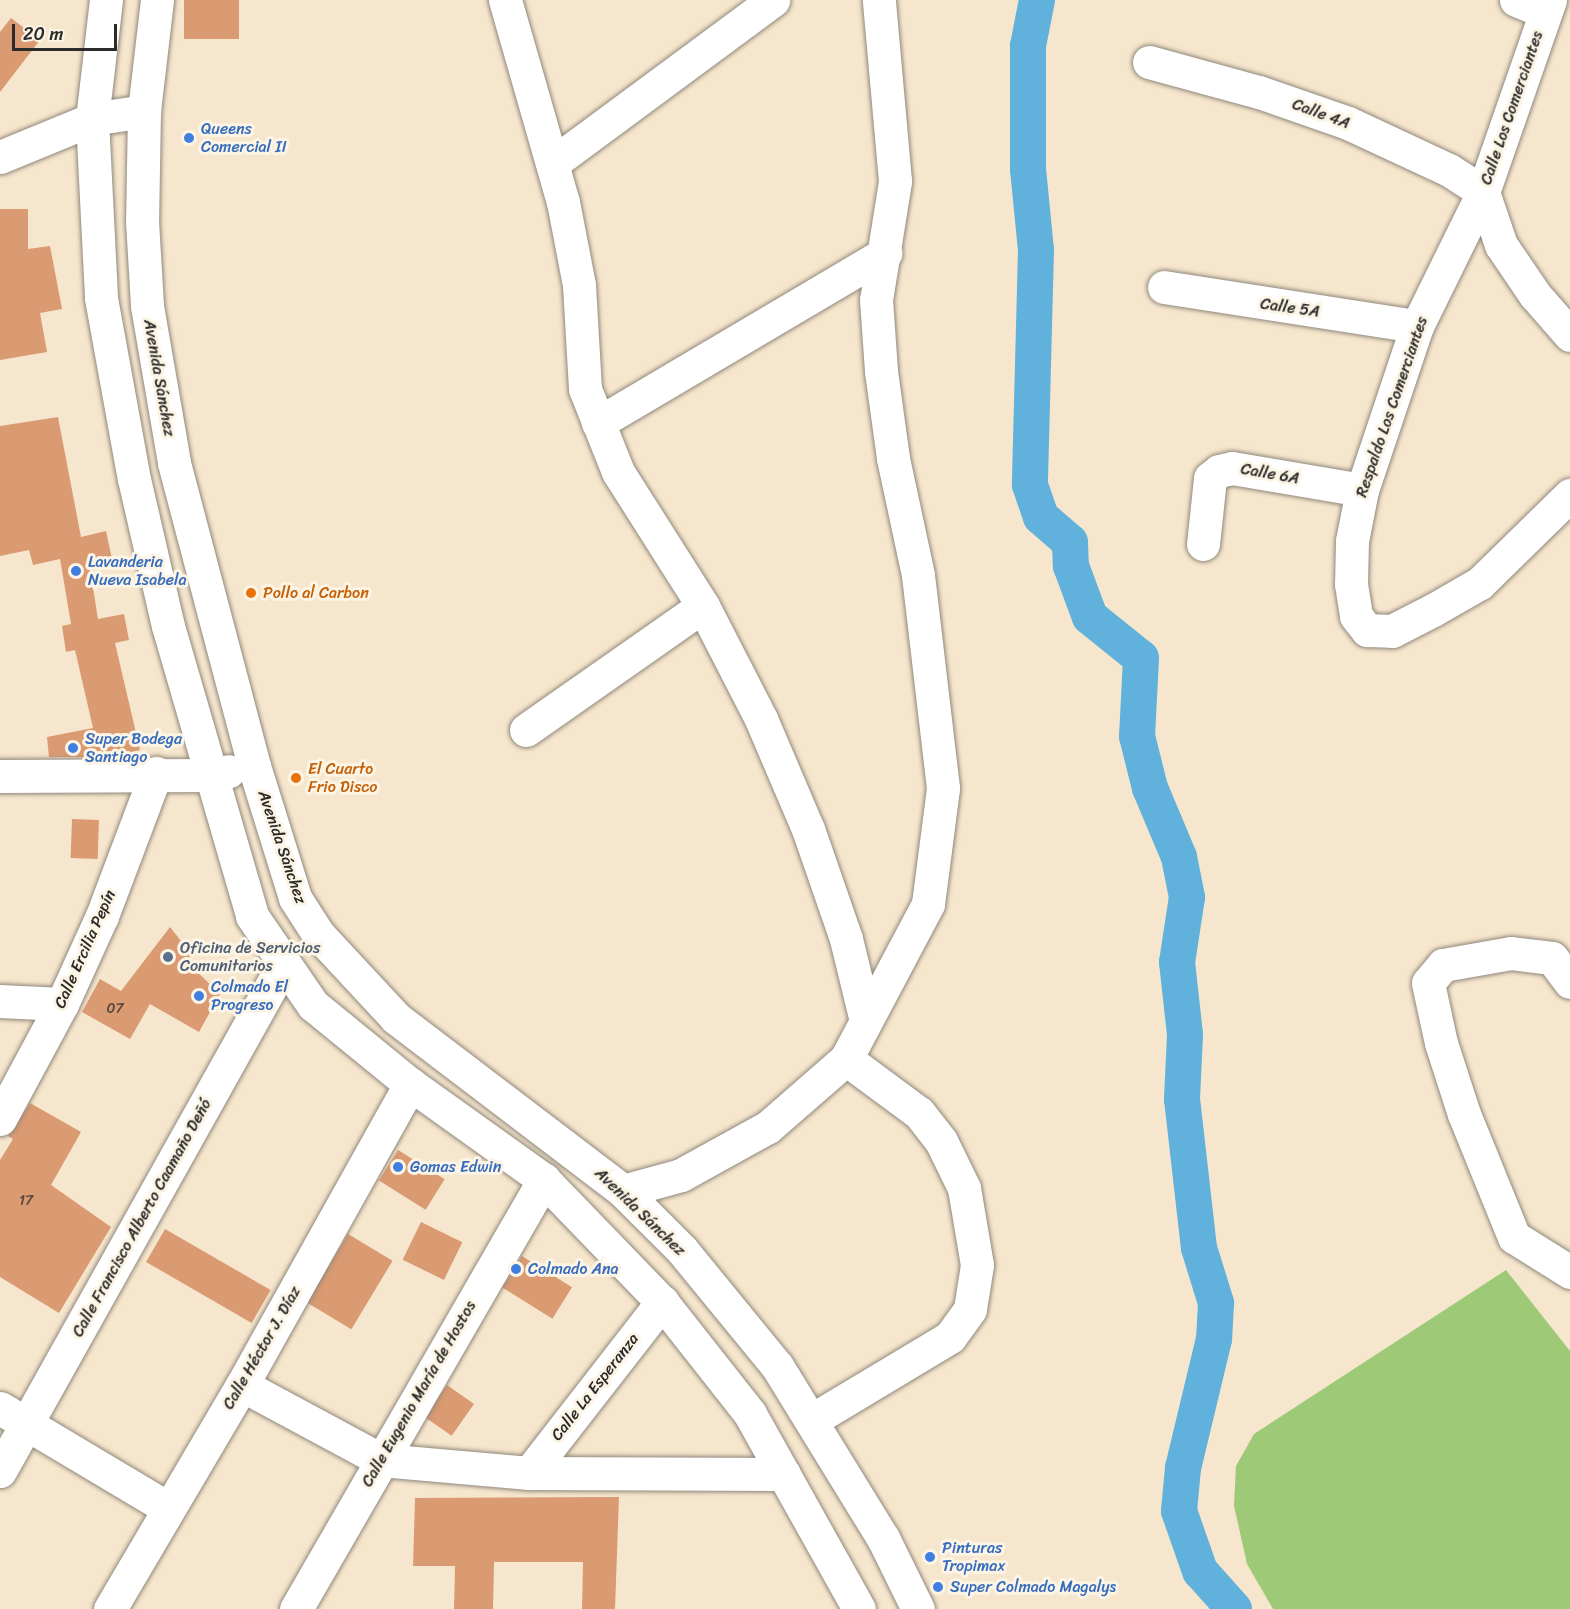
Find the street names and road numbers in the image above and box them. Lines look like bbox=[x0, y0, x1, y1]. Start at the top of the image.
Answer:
street label: Calle Los Comerciantes bbox=[1476, 28, 1548, 188]
street label: Calle 4A bbox=[1290, 95, 1352, 133]
street label: Calle 5A bbox=[1259, 294, 1321, 322]
street label: Respaldo Los Comerciantes bbox=[1352, 314, 1432, 500]
street label: Avenida Sánchez bbox=[139, 318, 179, 438]
street label: Calle 6A bbox=[1239, 459, 1301, 489]
street label: Avenida Sánchez bbox=[254, 788, 310, 906]
street label: Calle Ercilia Pepín bbox=[50, 887, 120, 1011]
street label: Calle Francisco Alberto Caamaño Deñó bbox=[68, 1095, 216, 1341]
street label: Avenida Sánchez bbox=[591, 1164, 689, 1260]
street label: Calle Héctor J. Díaz bbox=[219, 1283, 305, 1413]
street label: Calle Eugenio María de Hostos bbox=[358, 1297, 480, 1491]
street label: Calle La Esperanza bbox=[547, 1330, 643, 1444]

